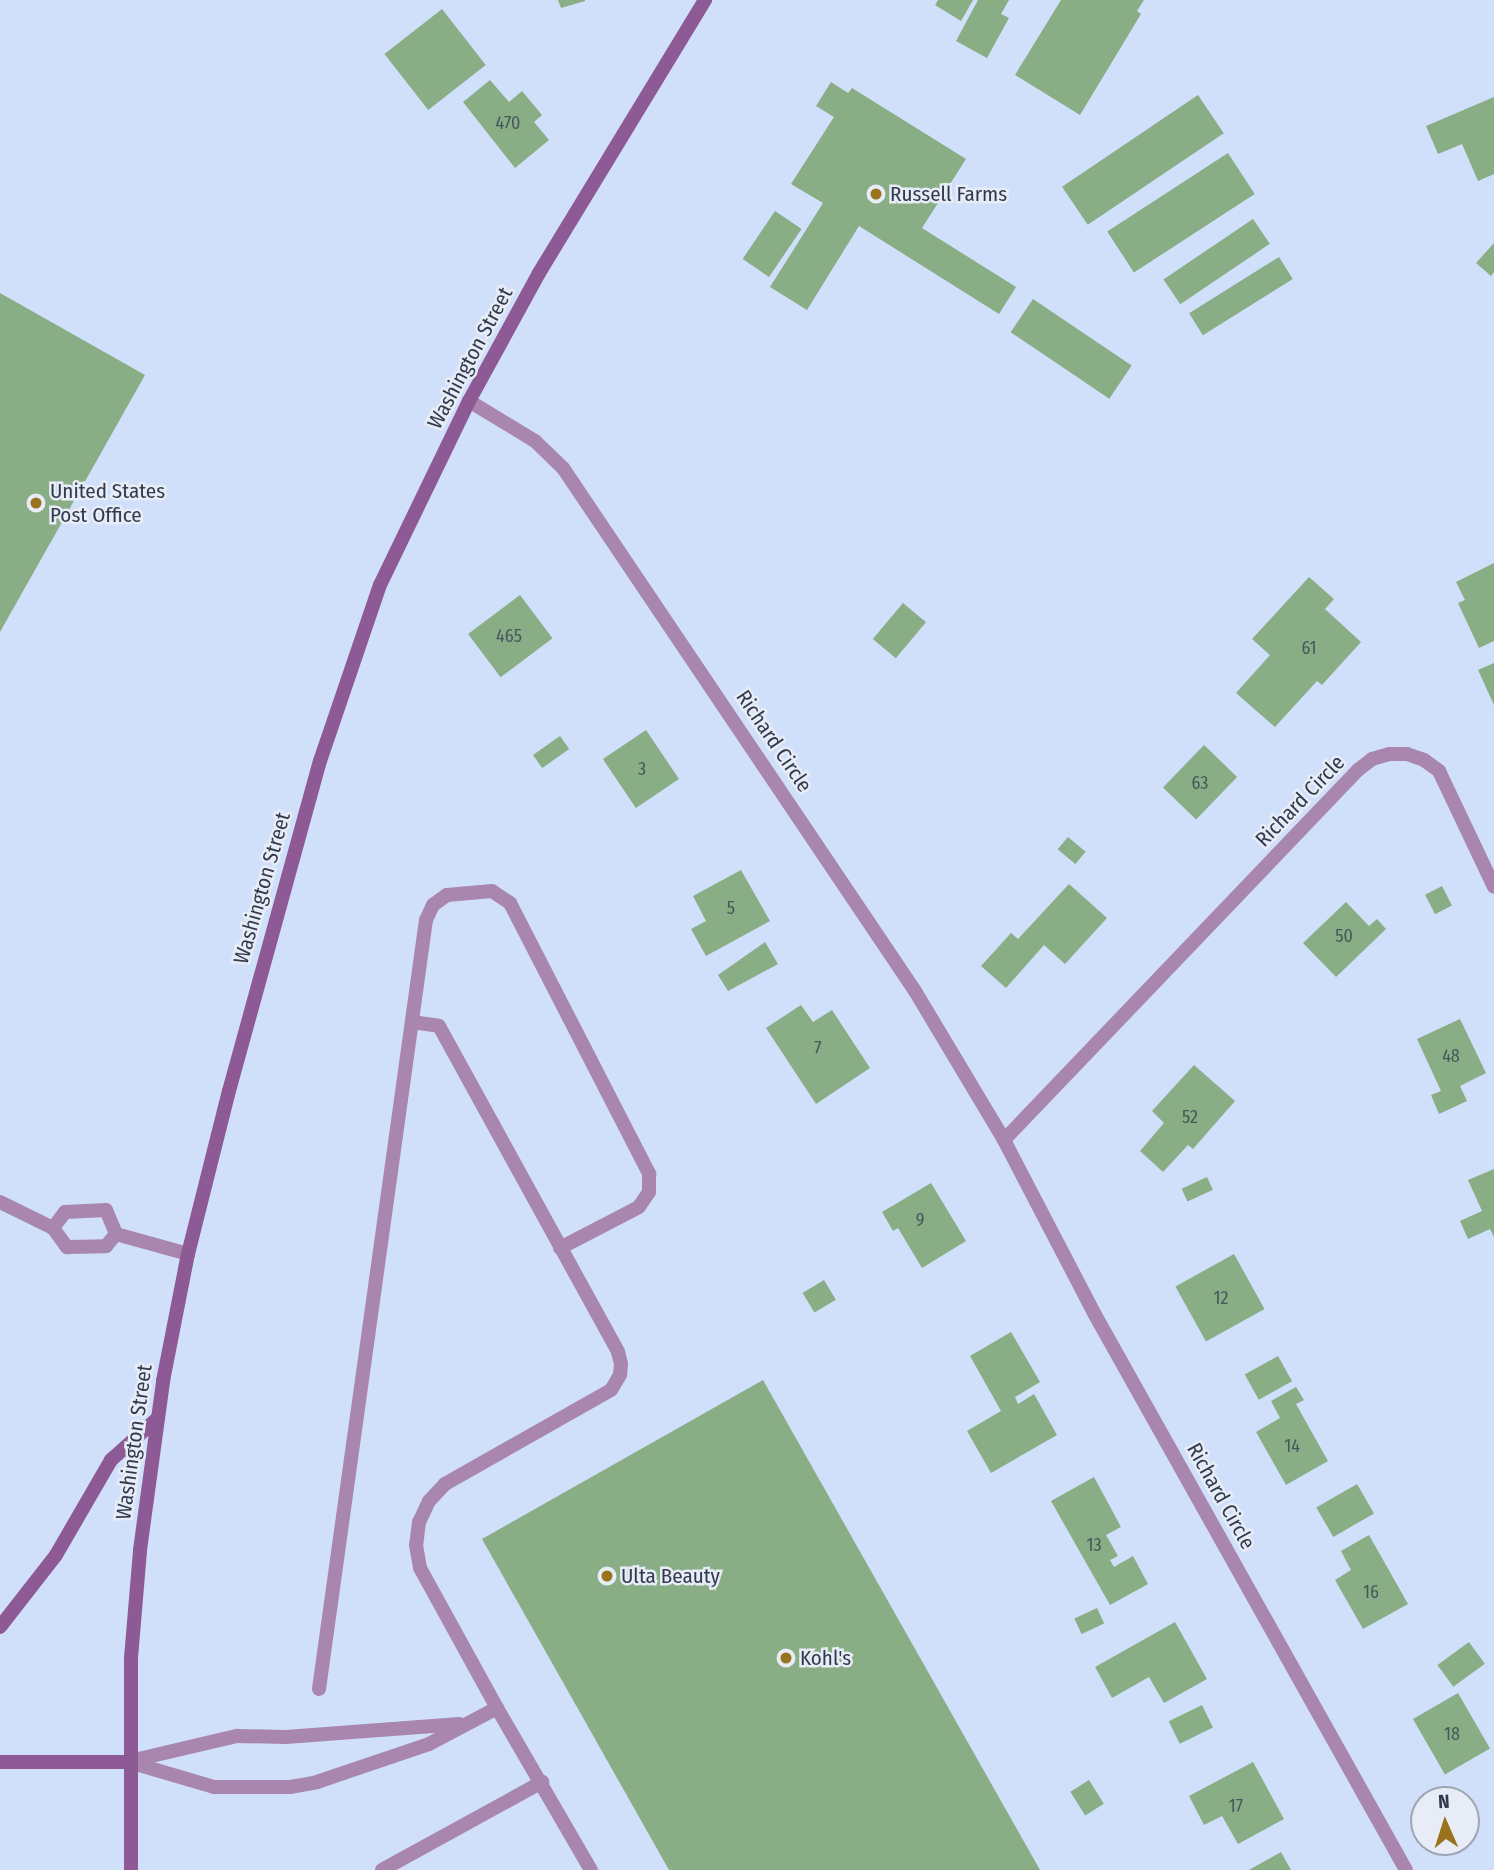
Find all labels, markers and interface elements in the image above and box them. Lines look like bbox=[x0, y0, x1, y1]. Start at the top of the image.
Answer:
house number: 470 bbox=[496, 112, 520, 134]
place label: Russell Farms bbox=[890, 181, 1007, 207]
marker: Russell Farms bbox=[868, 186, 884, 202]
street label: Washington Street bbox=[422, 283, 518, 433]
place label: United States Post Office bbox=[50, 478, 165, 528]
marker: United States Post Office bbox=[28, 495, 44, 511]
house number: 465 bbox=[496, 625, 522, 647]
house number: 61 bbox=[1301, 637, 1317, 659]
street label: Richard Circle bbox=[731, 685, 817, 797]
street label: Richard Circle bbox=[1250, 750, 1350, 852]
house number: 3 bbox=[638, 758, 646, 780]
house number: 63 bbox=[1192, 772, 1208, 794]
street label: Washington Street bbox=[228, 809, 296, 967]
house number: 5 bbox=[727, 897, 735, 919]
house number: 50 bbox=[1335, 925, 1353, 947]
house number: 7 bbox=[814, 1037, 822, 1059]
house number: 48 bbox=[1442, 1045, 1460, 1067]
house number: 52 bbox=[1182, 1106, 1198, 1128]
house number: 9 bbox=[916, 1209, 924, 1231]
house number: 12 bbox=[1214, 1287, 1228, 1309]
street label: Washington Street bbox=[111, 1363, 157, 1521]
house number: 14 bbox=[1284, 1435, 1300, 1457]
street label: Richard Circle bbox=[1181, 1439, 1261, 1553]
house number: 13 bbox=[1086, 1534, 1102, 1556]
place label: Ulta Beauty bbox=[621, 1563, 720, 1589]
marker: Ulta Beauty bbox=[599, 1568, 615, 1584]
house number: 16 bbox=[1363, 1581, 1379, 1603]
place label: Kohl's bbox=[800, 1645, 851, 1671]
marker: Kohl's bbox=[778, 1650, 794, 1666]
house number: 18 bbox=[1444, 1723, 1460, 1745]
north arrow bbox=[1410, 1786, 1480, 1856]
text: N bbox=[1438, 1790, 1450, 1813]
house number: 17 bbox=[1229, 1795, 1243, 1817]

